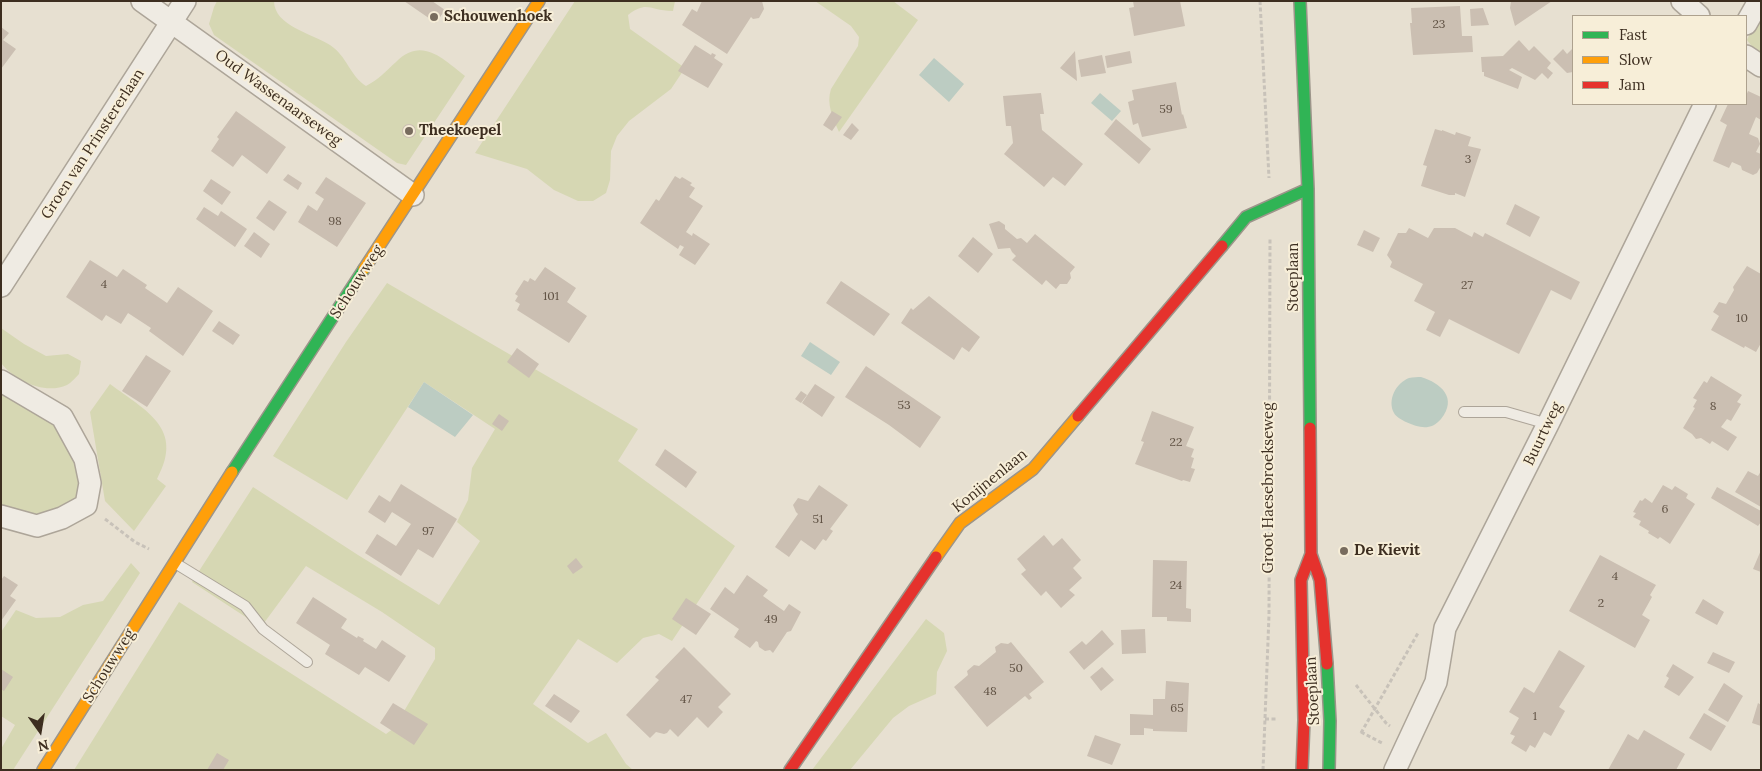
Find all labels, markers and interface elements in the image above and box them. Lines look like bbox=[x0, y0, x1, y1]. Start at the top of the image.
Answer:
place label: Schouwenhoek bbox=[444, 8, 552, 26]
marker: Schouwenhoek bbox=[428, 11, 440, 23]
legend bbox=[1572, 15, 1747, 105]
house number: 23 bbox=[1433, 18, 1445, 32]
text: Fast bbox=[1619, 25, 1647, 44]
street label: Oud Wassenaarseweg bbox=[211, 46, 345, 150]
text: Slow bbox=[1619, 50, 1652, 69]
street label: Groen van Prinstererlaan bbox=[38, 66, 148, 222]
text: Jam bbox=[1619, 75, 1646, 94]
house number: 59 bbox=[1159, 103, 1173, 117]
place label: Theekoepel bbox=[419, 122, 501, 140]
marker: Theekoepel bbox=[403, 125, 415, 137]
house number: 3 bbox=[1465, 153, 1471, 167]
house number: 98 bbox=[328, 215, 342, 229]
street label: Schouwweg bbox=[327, 242, 387, 322]
street label: Stoeplaan bbox=[1285, 243, 1303, 311]
house number: 4 bbox=[101, 278, 107, 292]
house number: 27 bbox=[1461, 279, 1473, 293]
house number: 101 bbox=[543, 290, 559, 304]
house number: 10 bbox=[1736, 312, 1748, 326]
house number: 53 bbox=[897, 399, 911, 413]
street label: Buurtweg bbox=[1520, 399, 1566, 469]
house number: 8 bbox=[1710, 400, 1716, 414]
street label: Groot Haesebroekseweg bbox=[1260, 403, 1278, 573]
house number: 22 bbox=[1170, 436, 1182, 450]
street label: Konijnenlaan bbox=[949, 445, 1031, 517]
house number: 6 bbox=[1662, 503, 1668, 517]
house number: 51 bbox=[813, 513, 823, 527]
house number: 97 bbox=[422, 525, 434, 539]
place label: De Kievit bbox=[1354, 542, 1420, 560]
marker: De Kievit bbox=[1338, 545, 1350, 557]
house number: 4 bbox=[1612, 570, 1618, 584]
house number: 24 bbox=[1170, 579, 1182, 593]
house number: 2 bbox=[1598, 597, 1604, 611]
house number: 49 bbox=[764, 613, 778, 627]
street label: Schouwweg bbox=[79, 626, 139, 706]
street label: Stoeplaan bbox=[1302, 656, 1324, 726]
house number: 50 bbox=[1009, 662, 1023, 676]
house number: 48 bbox=[983, 685, 997, 699]
house number: 47 bbox=[680, 693, 692, 707]
house number: 65 bbox=[1170, 702, 1184, 716]
north arrow bbox=[15, 706, 65, 756]
house number: 1 bbox=[1533, 710, 1537, 724]
text: N bbox=[36, 736, 51, 756]

